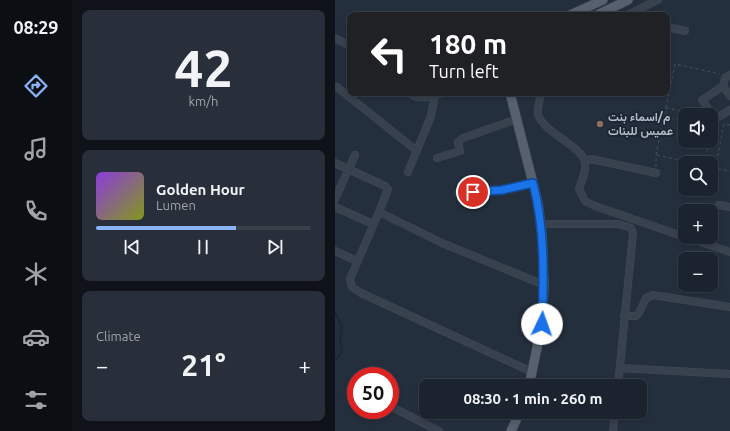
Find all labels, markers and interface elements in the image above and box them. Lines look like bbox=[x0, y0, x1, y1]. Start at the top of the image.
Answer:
text: 08:29 bbox=[13, 17, 59, 37]
icon: left bbox=[363, 28, 415, 80]
text: 180 m bbox=[429, 28, 507, 59]
text: 42 bbox=[174, 39, 233, 97]
text: Turn left bbox=[429, 61, 499, 81]
icon: directions bbox=[22, 72, 50, 100]
text: km/h bbox=[188, 94, 219, 108]
map controls bbox=[678, 108, 718, 292]
button: sound bbox=[678, 108, 718, 148]
place label: م/اسماء بنت عميس للبنات bbox=[608, 110, 673, 138]
marker: م/اسماء بنت عميس للبنات bbox=[595, 119, 605, 129]
icon: music bbox=[22, 135, 50, 163]
button: search bbox=[678, 156, 718, 196]
pin bbox=[456, 175, 490, 209]
text: Golden Hour bbox=[156, 181, 245, 198]
icon: arrive bbox=[462, 181, 484, 203]
icon: phone bbox=[22, 197, 50, 225]
text: Lumen bbox=[156, 198, 196, 212]
button: + bbox=[678, 204, 718, 244]
icon: previous bbox=[121, 236, 143, 258]
icon: pause bbox=[192, 236, 214, 258]
icon: next bbox=[264, 236, 286, 258]
button: − bbox=[678, 252, 718, 292]
icon: climate bbox=[22, 260, 50, 288]
position arrow bbox=[521, 303, 563, 345]
icon: car bbox=[22, 323, 50, 351]
text: Climate bbox=[96, 329, 141, 343]
text: 21° bbox=[181, 348, 226, 382]
text: − bbox=[96, 353, 108, 378]
text: + bbox=[299, 353, 311, 378]
speed limit sign: 50 bbox=[347, 367, 399, 419]
icon: filters bbox=[22, 386, 50, 414]
text: 08:30 · 1 min · 260 m bbox=[464, 390, 602, 407]

